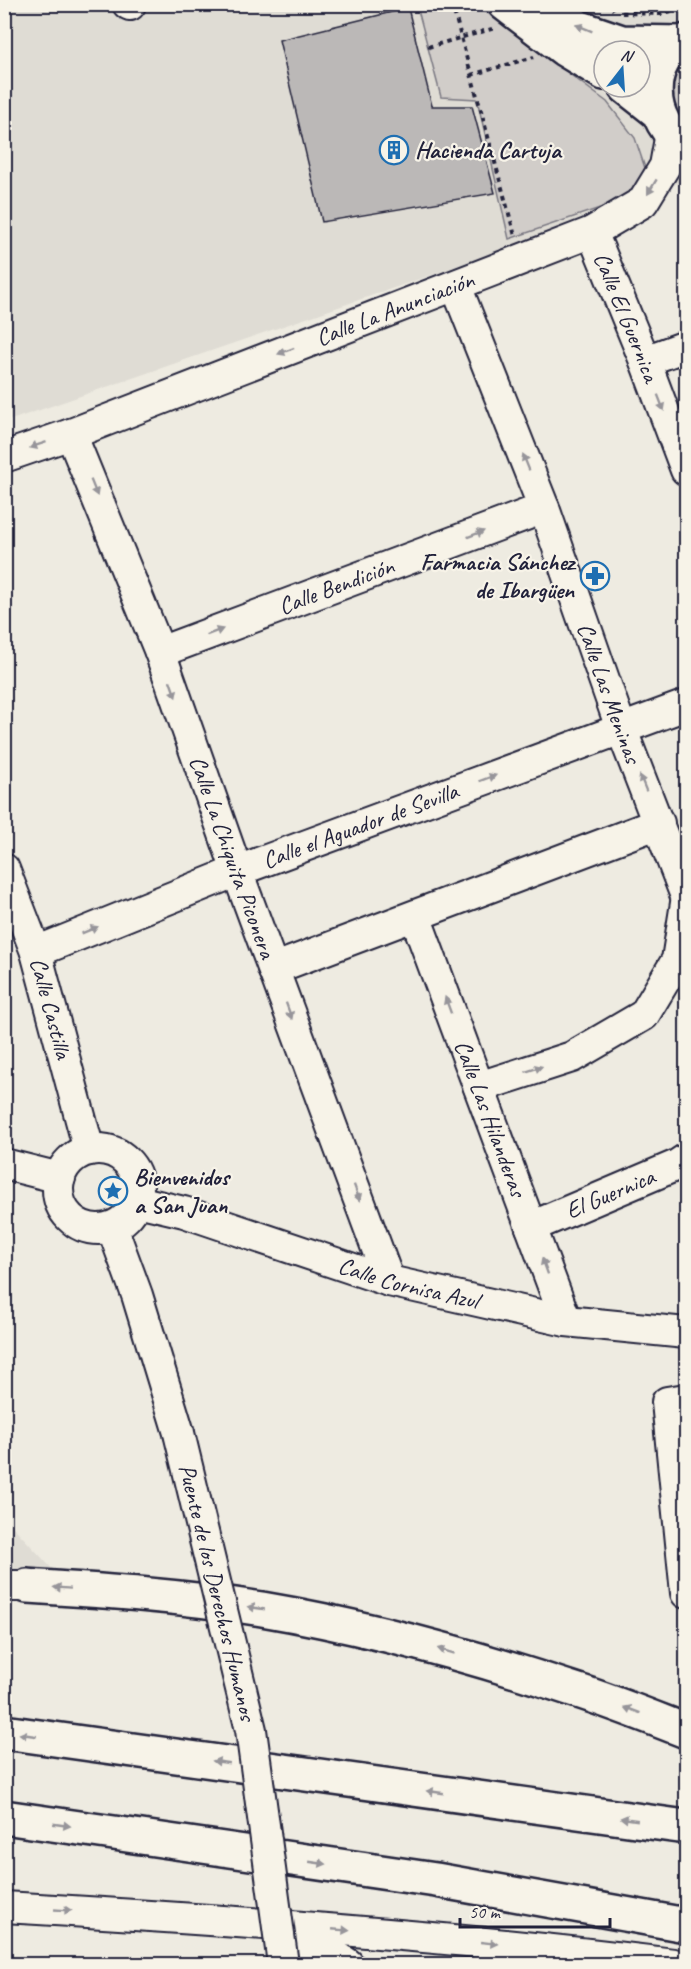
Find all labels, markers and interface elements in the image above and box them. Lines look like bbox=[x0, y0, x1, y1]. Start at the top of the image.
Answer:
one-way arrow bbox=[575, 23, 593, 32]
north arrow bbox=[592, 39, 652, 99]
text: N bbox=[618, 45, 637, 68]
building icon: Hacienda Cartuja bbox=[378, 134, 410, 166]
place label: Hacienda Cartuja bbox=[415, 135, 563, 165]
one-way arrow bbox=[647, 179, 657, 196]
street label: Calle El Guernica bbox=[587, 248, 667, 388]
street label: Calle La Anunciación bbox=[311, 264, 479, 353]
one-way arrow bbox=[277, 347, 295, 357]
one-way arrow bbox=[657, 394, 666, 412]
one-way arrow bbox=[29, 441, 47, 451]
one-way arrow bbox=[521, 453, 530, 471]
one-way arrow bbox=[89, 479, 99, 497]
one-way arrow bbox=[467, 529, 485, 538]
place label: Farmacia Sánchez de Ibargüen bbox=[421, 547, 576, 605]
street label: Calle Bendición bbox=[274, 550, 399, 621]
pharmacy icon: Farmacia Sánchez de Ibargüen bbox=[579, 560, 611, 592]
street label: Calle Las Meninas bbox=[570, 619, 649, 769]
one-way arrow bbox=[206, 627, 224, 637]
one-way arrow bbox=[168, 680, 178, 698]
street label: Calle La Chiquita Piconera bbox=[183, 752, 283, 964]
one-way arrow bbox=[479, 773, 497, 782]
one-way arrow bbox=[638, 774, 647, 792]
street label: Calle el Aguador de Sevilla bbox=[258, 775, 464, 875]
one-way arrow bbox=[81, 925, 99, 934]
street label: Calle Castilla bbox=[23, 954, 79, 1063]
one-way arrow bbox=[443, 996, 452, 1014]
one-way arrow bbox=[284, 1002, 294, 1020]
street label: Calle Las Hilanderas bbox=[448, 1036, 534, 1202]
one-way arrow bbox=[525, 1064, 543, 1073]
street label: El Guernica bbox=[561, 1161, 661, 1226]
place label: Bienvenidos a San Juan bbox=[134, 1162, 232, 1220]
place icon: Bienvenidos a San Juan bbox=[97, 1175, 129, 1207]
one-way arrow bbox=[352, 1184, 362, 1202]
street label: Calle Cornisa Azul bbox=[334, 1250, 485, 1317]
one-way arrow bbox=[540, 1257, 550, 1275]
street label: Puente de los Derechos Humanos bbox=[172, 1461, 264, 1725]
one-way arrow bbox=[52, 1583, 71, 1593]
one-way arrow bbox=[246, 1604, 265, 1613]
one-way arrow bbox=[437, 1646, 455, 1655]
one-way arrow bbox=[622, 1705, 640, 1715]
one-way arrow bbox=[19, 1731, 38, 1740]
one-way arrow bbox=[212, 1757, 231, 1767]
one-way arrow bbox=[426, 1787, 445, 1796]
one-way arrow bbox=[619, 1814, 638, 1823]
one-way arrow bbox=[53, 1821, 72, 1830]
one-way arrow bbox=[308, 1858, 327, 1867]
scale bar bbox=[460, 1891, 610, 1929]
text: 50 m bbox=[469, 1901, 502, 1923]
one-way arrow bbox=[53, 1906, 72, 1915]
one-way arrow bbox=[332, 1925, 351, 1935]
one-way arrow bbox=[479, 1939, 498, 1948]

